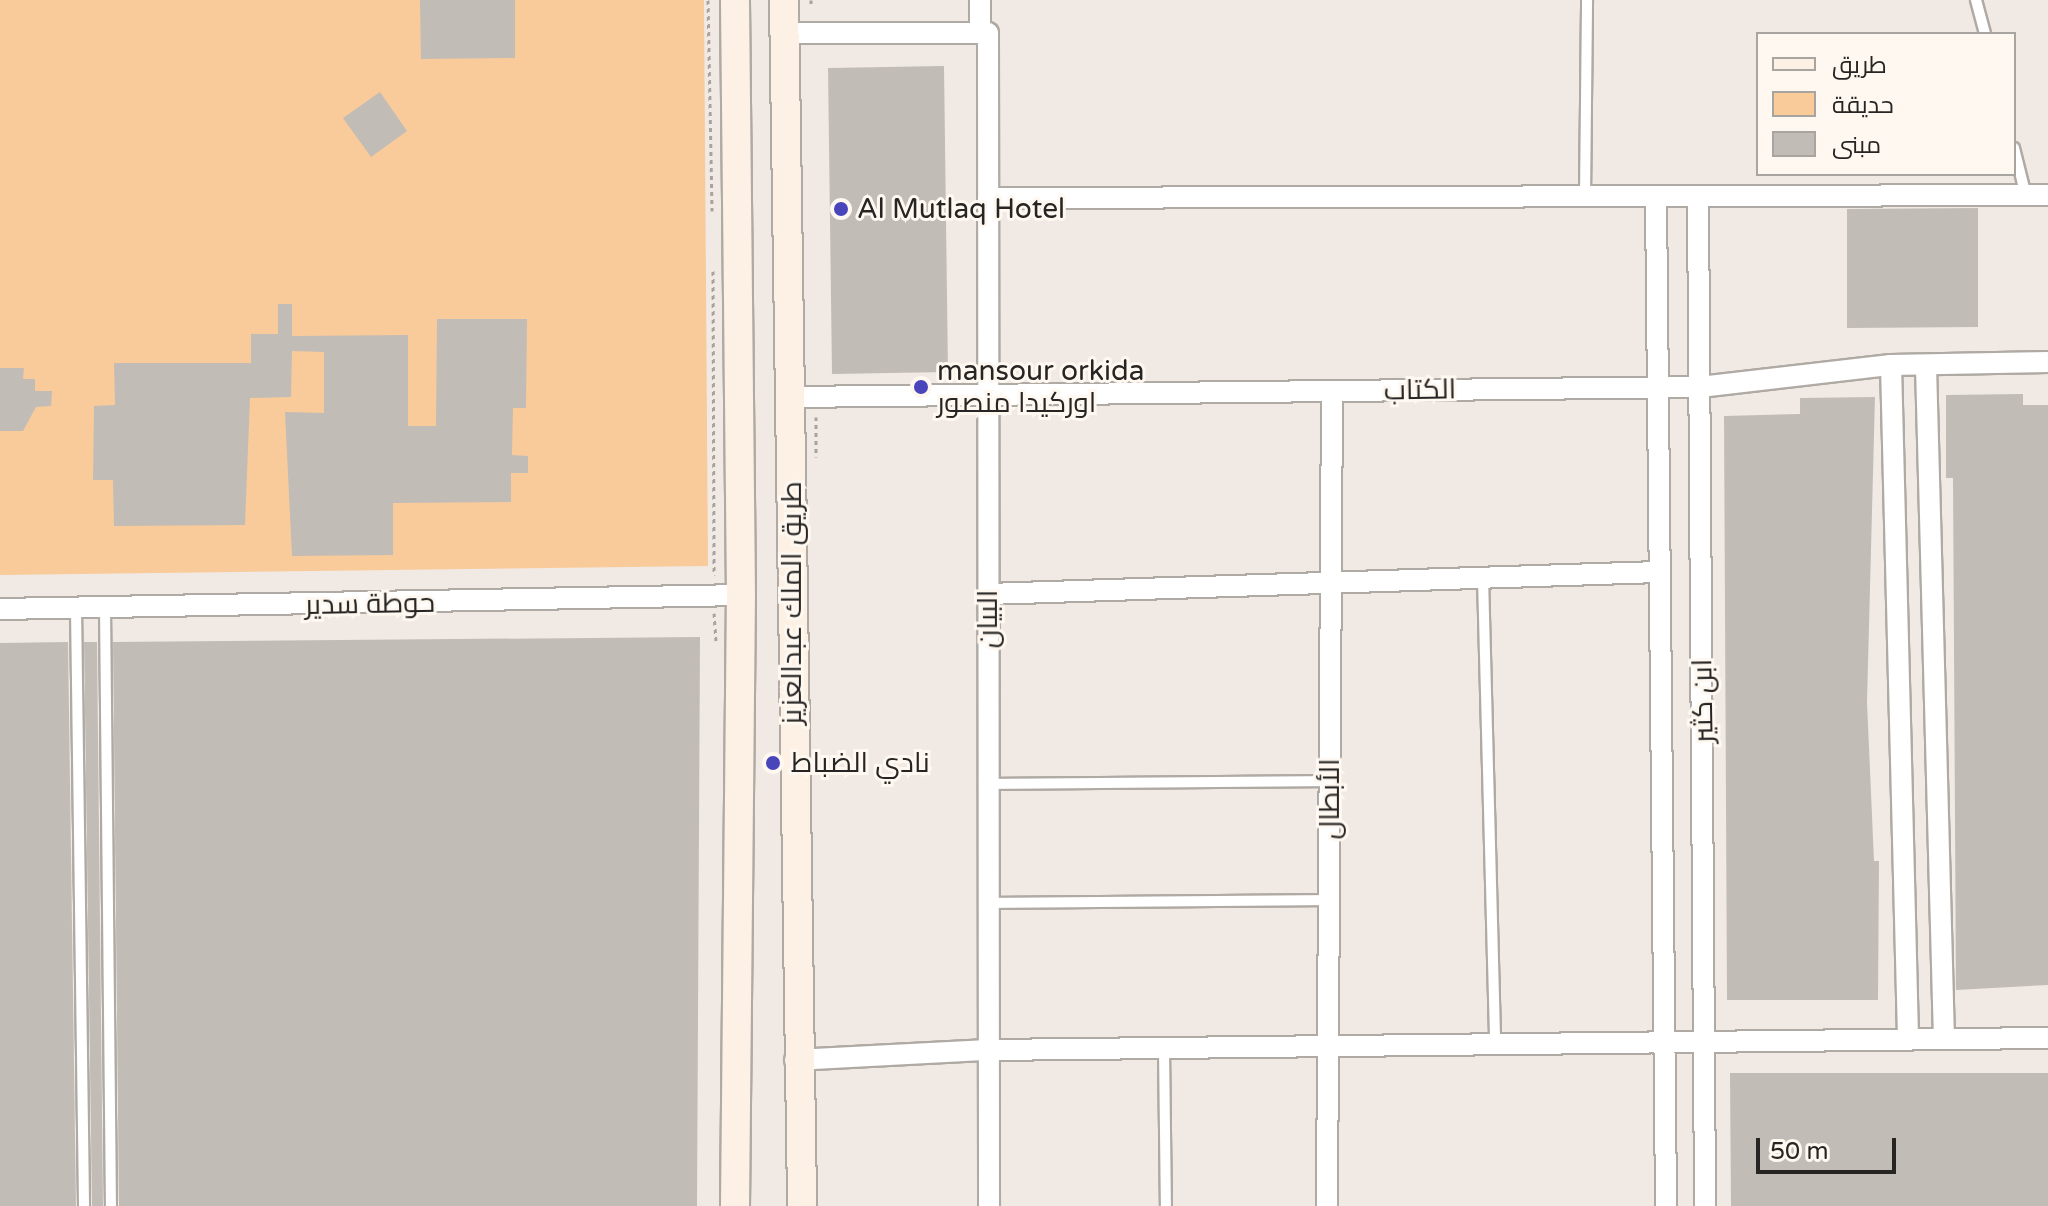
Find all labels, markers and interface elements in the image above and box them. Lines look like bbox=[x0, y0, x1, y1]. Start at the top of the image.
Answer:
legend bbox=[1756, 32, 2016, 176]
text: طريق bbox=[1832, 51, 1887, 80]
text: حديقة bbox=[1832, 91, 1894, 120]
text: مبنى bbox=[1832, 131, 1881, 160]
place label: Al Mutlaq Hotel bbox=[857, 192, 1065, 226]
marker: Al Mutlaq Hotel bbox=[832, 200, 850, 218]
place label: mansour orkida اوركيدا منصور bbox=[937, 354, 1144, 420]
street label: الكتاب bbox=[1384, 373, 1456, 407]
marker: mansour orkida اوركيدا منصور bbox=[912, 378, 930, 396]
street label: طريق الملك عبدالعزيز bbox=[775, 481, 809, 725]
street label: حوطة سدير bbox=[305, 586, 435, 622]
street label: البيان bbox=[971, 590, 1005, 648]
street label: ابن كثير bbox=[1685, 659, 1721, 743]
place label: نادي الضباط bbox=[791, 746, 930, 780]
marker: نادي الضباط bbox=[762, 752, 784, 774]
street label: الأبطال bbox=[1313, 759, 1347, 839]
scale bar bbox=[1760, 1122, 1900, 1172]
text: 50 m bbox=[1770, 1137, 1828, 1166]

